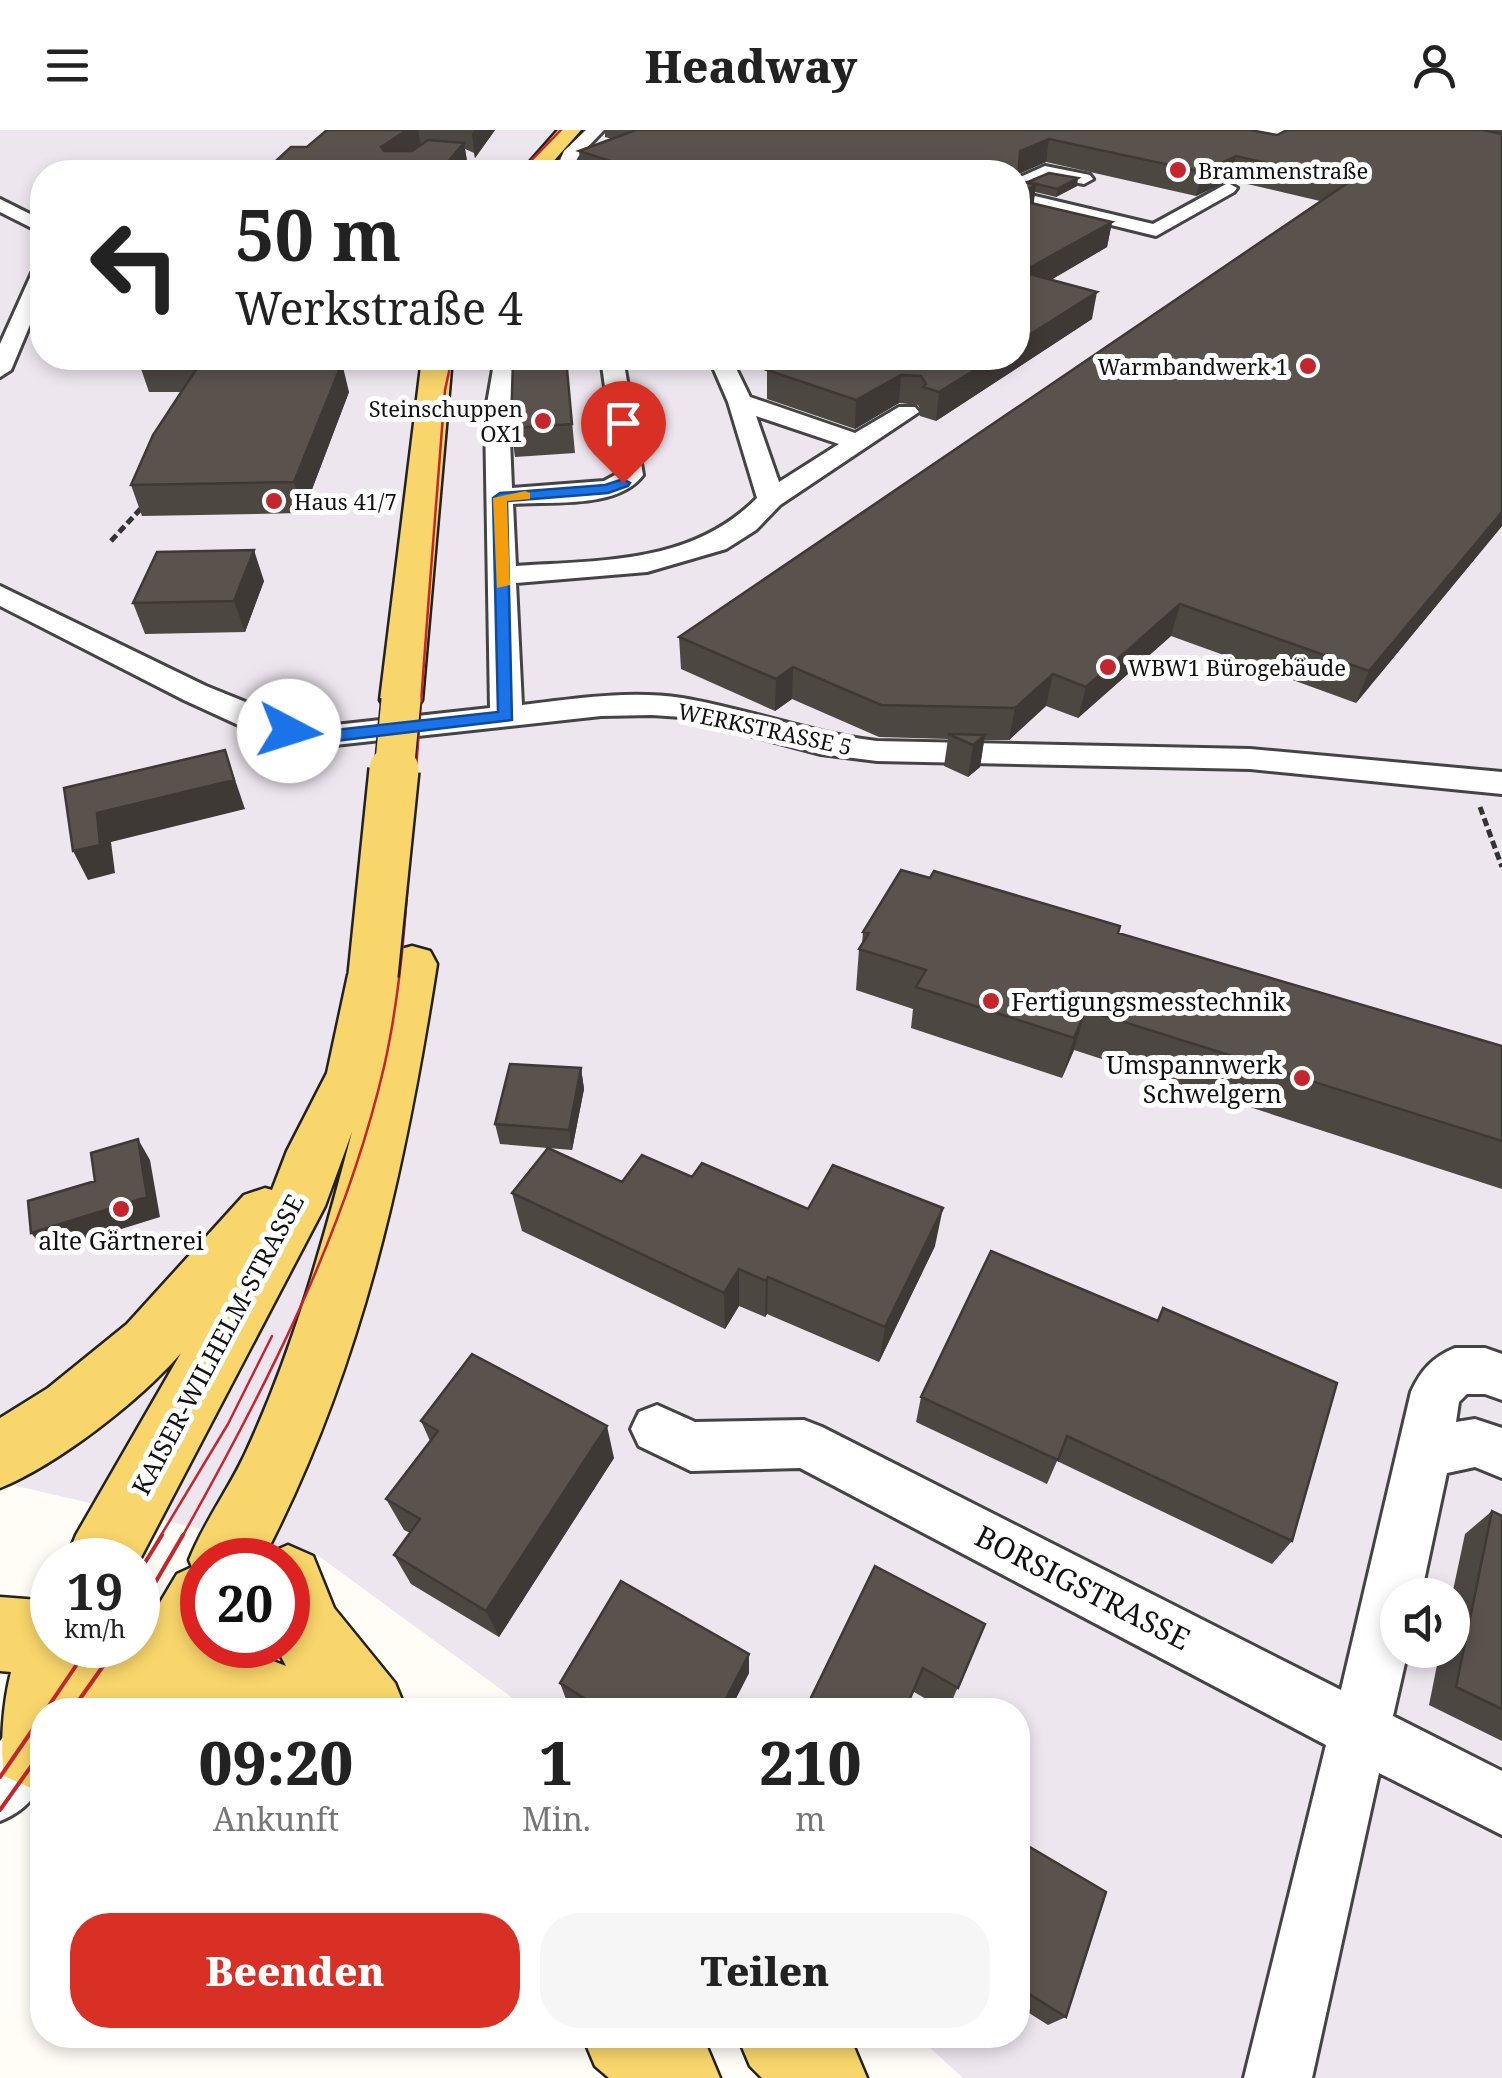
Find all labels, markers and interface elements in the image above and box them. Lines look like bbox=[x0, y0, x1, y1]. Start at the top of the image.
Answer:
text: Headway bbox=[645, 35, 857, 96]
icon: menu bbox=[40, 38, 95, 93]
icon: person bbox=[1407, 38, 1462, 93]
place label: Brammenstraße bbox=[1198, 155, 1368, 185]
marker: Brammenstraße bbox=[1167, 159, 1189, 181]
text: 50 m bbox=[235, 186, 401, 282]
icon: left bbox=[70, 200, 200, 330]
text: Werkstraße 4 bbox=[235, 277, 523, 338]
place label: Warmbandwerk 1 bbox=[1097, 351, 1288, 381]
marker: Warmbandwerk 1 bbox=[1297, 355, 1319, 377]
pin bbox=[581, 381, 666, 484]
place label: Steinschuppen OX1 bbox=[369, 393, 523, 448]
icon: arrive bbox=[596, 396, 651, 451]
marker: Steinschuppen OX1 bbox=[532, 410, 554, 432]
place label: Haus 41/7 bbox=[294, 486, 397, 516]
marker: Haus 41/7 bbox=[263, 490, 285, 512]
place label: WBW1 Bürogebäude bbox=[1128, 652, 1346, 682]
marker: WBW1 Bürogebäude bbox=[1097, 656, 1119, 678]
position arrow bbox=[237, 679, 341, 783]
street label: WERKSTRASSE 5 bbox=[675, 695, 855, 761]
place label: Fertigungsmesstechnik bbox=[1011, 984, 1286, 1018]
marker: Fertigungsmesstechnik bbox=[980, 990, 1002, 1012]
place label: Umspannwerk Schwelgern bbox=[1106, 1047, 1282, 1110]
marker: Umspannwerk Schwelgern bbox=[1291, 1067, 1313, 1089]
street label: KAISER-WILHELM-STRASSE bbox=[123, 1188, 311, 1500]
marker: alte Gärtnerei bbox=[110, 1198, 132, 1220]
place label: alte Gärtnerei bbox=[38, 1223, 204, 1257]
street label: BORSIGSTRASSE bbox=[968, 1515, 1198, 1659]
speed limit sign: 20 bbox=[180, 1538, 310, 1668]
text: 19 bbox=[67, 1557, 123, 1625]
map controls bbox=[1380, 1578, 1470, 1668]
button: sound bbox=[1380, 1578, 1470, 1668]
text: km/h bbox=[64, 1611, 126, 1645]
text: 09:20 bbox=[199, 1721, 353, 1803]
text: 1 bbox=[539, 1721, 573, 1803]
text: 210 bbox=[759, 1721, 861, 1803]
text: Ankunft bbox=[213, 1797, 339, 1840]
text: Min. bbox=[522, 1797, 591, 1840]
text: m bbox=[795, 1797, 826, 1840]
button: Beenden bbox=[70, 1913, 520, 2028]
button: Teilen bbox=[540, 1913, 990, 2028]

